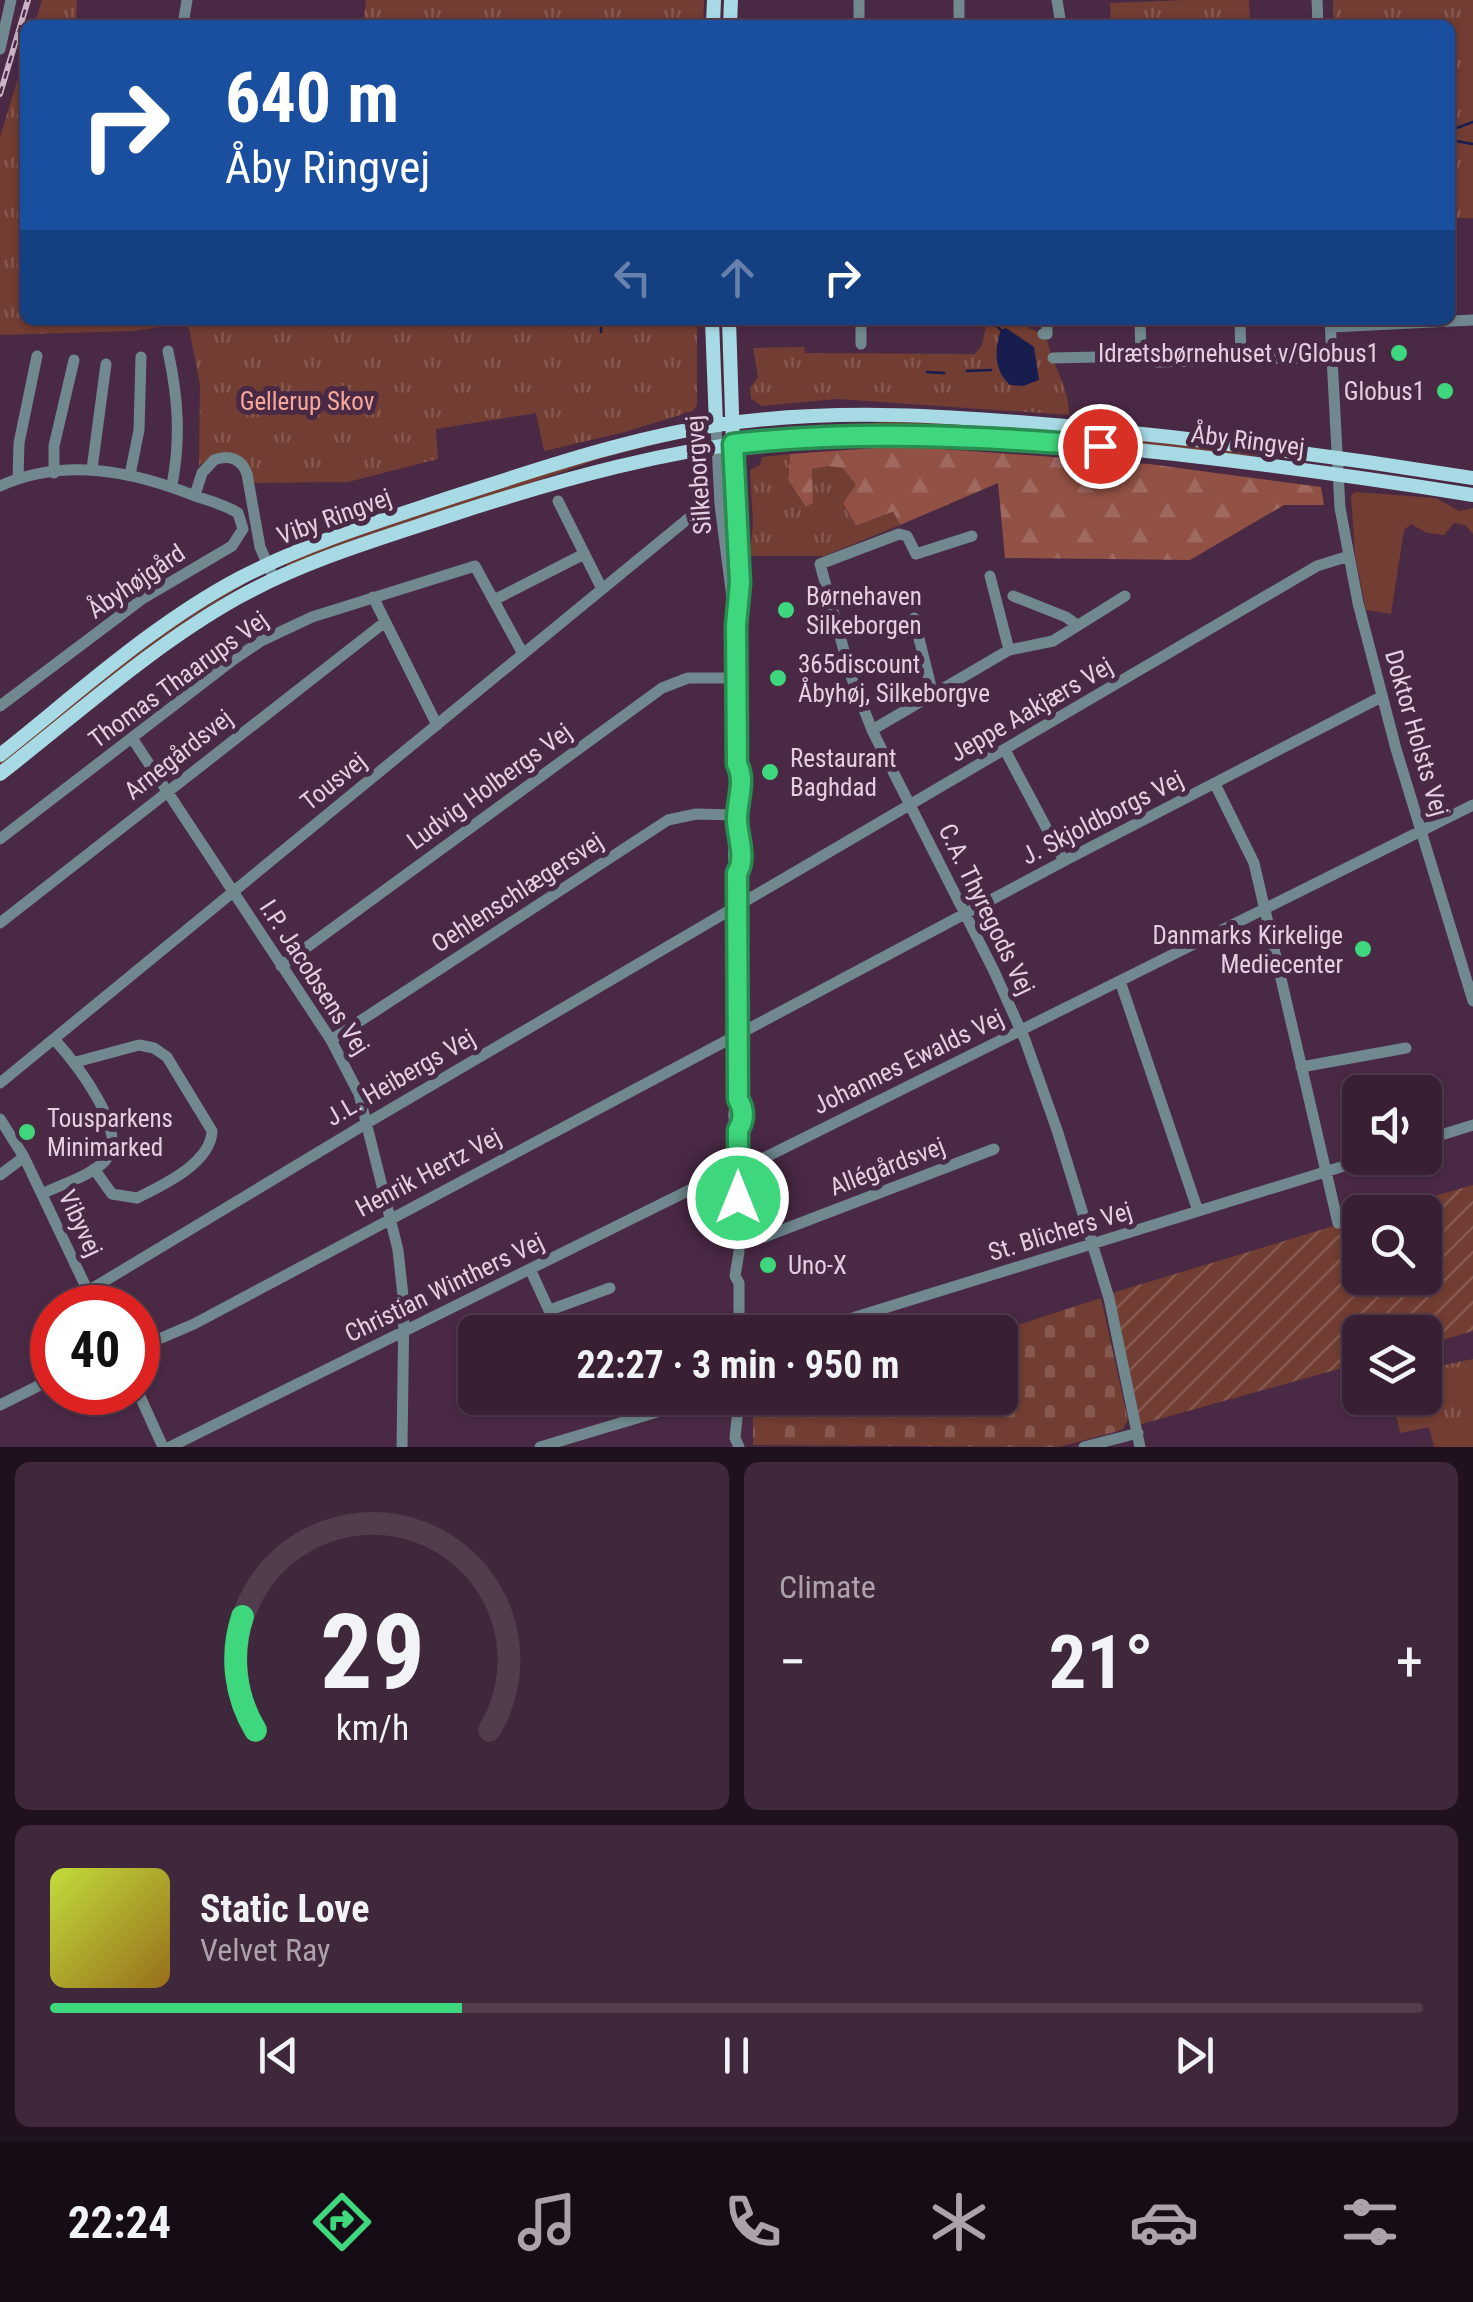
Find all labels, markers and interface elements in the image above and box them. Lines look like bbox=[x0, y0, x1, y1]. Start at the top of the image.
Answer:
text: 640 m bbox=[225, 57, 399, 139]
icon: right bbox=[60, 60, 190, 190]
text: Åby Ringvej bbox=[225, 141, 430, 194]
icon: left bbox=[605, 250, 660, 305]
icon: ahead bbox=[710, 250, 765, 305]
icon: right bbox=[815, 250, 870, 305]
place label: Idrætsbørnehuset v/Globus1 bbox=[1098, 339, 1379, 368]
marker: Idrætsbørnehuset v/Globus1 bbox=[1388, 342, 1410, 364]
place label: Globus1 bbox=[1344, 377, 1425, 406]
marker: Globus1 bbox=[1434, 380, 1456, 402]
park label: Gellerup Skov bbox=[240, 387, 375, 416]
pin bbox=[1058, 404, 1143, 489]
street label: Silkeborgvej bbox=[680, 414, 717, 536]
street label: Åby Ringvej bbox=[1190, 417, 1307, 462]
icon: arrive bbox=[1073, 419, 1128, 474]
street label: Viby Ringvej bbox=[273, 482, 395, 551]
street label: Åbyhøjgård bbox=[81, 537, 191, 625]
place label: Børnehaven Silkeborgen bbox=[806, 582, 922, 640]
marker: Børnehaven Silkeborgen bbox=[775, 599, 797, 621]
street label: Thomas Thaarups Vej bbox=[83, 605, 273, 754]
street label: Doktor Holsts Vej bbox=[1379, 647, 1454, 820]
place label: 365discount Åbyhøj, Silkeborgve bbox=[798, 650, 990, 708]
street label: Jeppe Aakjærs Vej bbox=[945, 651, 1118, 768]
marker: 365discount Åbyhøj, Silkeborgve bbox=[767, 667, 789, 689]
street label: Arnegårdsvej bbox=[118, 703, 238, 806]
street label: Ludvig Holbergs Vej bbox=[402, 717, 577, 856]
place label: Restaurant Baghdad bbox=[790, 744, 896, 802]
street label: Tousvej bbox=[295, 746, 372, 816]
marker: Restaurant Baghdad bbox=[759, 761, 781, 783]
street label: J. Skjoldborgs Vej bbox=[1017, 764, 1188, 871]
street label: C.A. Thyregods Vej bbox=[933, 819, 1041, 1000]
street label: Oehlenschlægersvej bbox=[426, 826, 608, 959]
street label: I.P. Jacobsens Vej bbox=[254, 894, 375, 1060]
place label: Danmarks Kirkelige Mediecenter bbox=[1153, 921, 1343, 979]
marker: Danmarks Kirkelige Mediecenter bbox=[1352, 938, 1374, 960]
street label: Johannes Ewalds Vej bbox=[808, 1003, 1008, 1120]
street label: J.L. Heibergs Vej bbox=[320, 1023, 480, 1132]
map controls bbox=[1342, 1075, 1442, 1415]
button: sound bbox=[1342, 1075, 1442, 1175]
place label: Tousparkens Minimarked bbox=[47, 1104, 173, 1162]
marker: Tousparkens Minimarked bbox=[16, 1121, 38, 1143]
street label: Henrik Hertz Vej bbox=[351, 1122, 506, 1223]
street label: Allégårdsvej bbox=[826, 1131, 949, 1202]
position arrow bbox=[686, 1146, 790, 1250]
street label: Vibyvej bbox=[53, 1185, 109, 1261]
button: search bbox=[1342, 1195, 1442, 1295]
street label: St. Blichers Vej bbox=[985, 1196, 1135, 1267]
street label: Christian Winthers Vej bbox=[340, 1227, 548, 1348]
place label: Uno-X bbox=[788, 1251, 847, 1280]
marker: Uno-X bbox=[757, 1254, 779, 1276]
speed limit sign: 40 bbox=[30, 1285, 160, 1415]
button: layers bbox=[1342, 1315, 1442, 1415]
text: 22:27 · 3 min · 950 m bbox=[577, 1343, 899, 1387]
text: Climate bbox=[779, 1568, 876, 1606]
text: 29 bbox=[319, 1592, 425, 1713]
text: 21° bbox=[1049, 1618, 1154, 1706]
text: − bbox=[779, 1630, 807, 1694]
text: + bbox=[1396, 1630, 1423, 1694]
text: km/h bbox=[335, 1707, 409, 1749]
text: Static Love bbox=[200, 1887, 369, 1931]
text: Velvet Ray bbox=[200, 1931, 330, 1969]
icon: previous bbox=[251, 2028, 306, 2083]
icon: pause bbox=[709, 2028, 764, 2083]
icon: next bbox=[1167, 2028, 1222, 2083]
icon: directions bbox=[307, 2187, 377, 2257]
icon: music bbox=[512, 2187, 582, 2257]
icon: phone bbox=[718, 2187, 788, 2257]
icon: climate bbox=[924, 2187, 994, 2257]
icon: car bbox=[1129, 2187, 1199, 2257]
icon: filters bbox=[1335, 2187, 1405, 2257]
text: 22:24 bbox=[68, 2196, 171, 2249]

